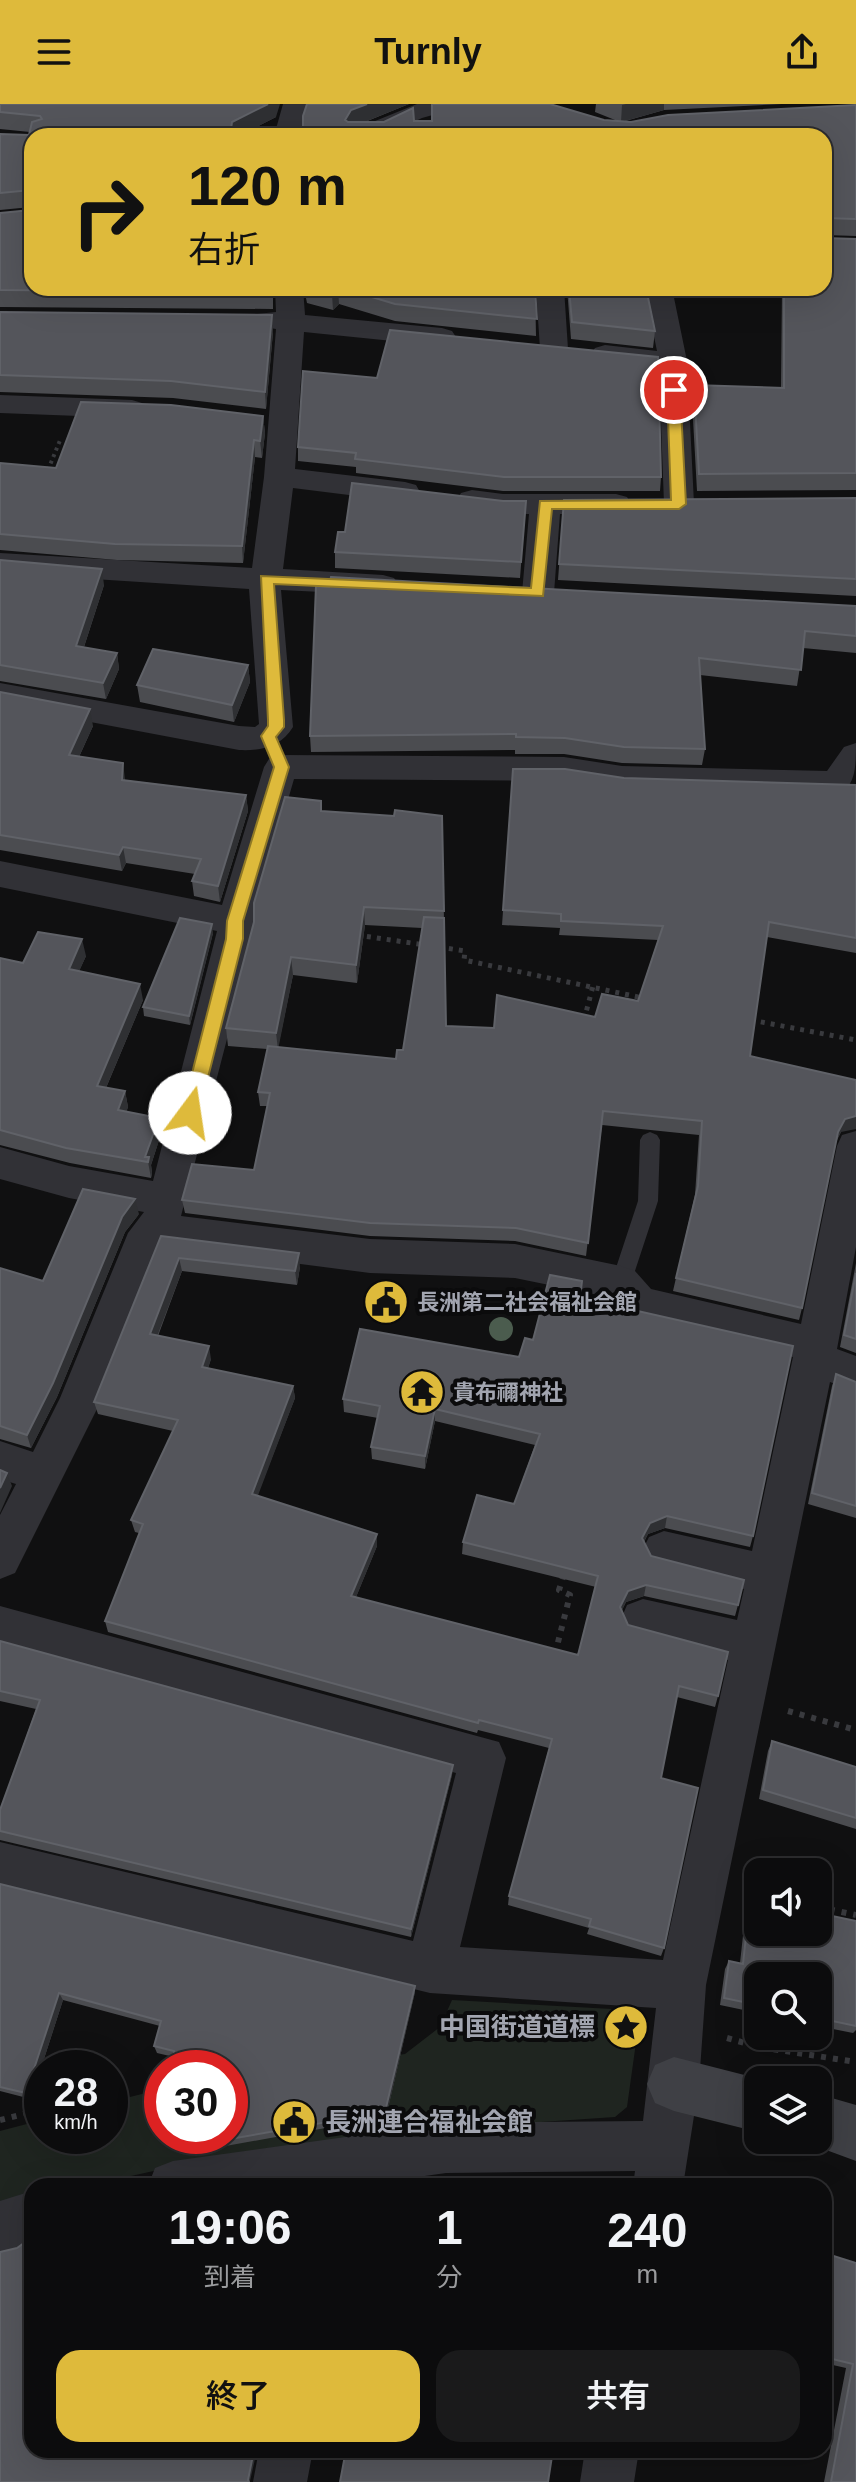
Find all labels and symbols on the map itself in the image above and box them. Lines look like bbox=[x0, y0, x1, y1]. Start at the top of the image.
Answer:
pin bbox=[640, 356, 708, 424]
position arrow bbox=[148, 1071, 232, 1155]
public building icon: 長洲第二社会福祉会館 bbox=[362, 1278, 410, 1326]
place label: 長洲第二社会福祉会館 bbox=[417, 1290, 637, 1315]
temple icon: 貴布禰神社 bbox=[398, 1368, 446, 1416]
place label: 貴布禰神社 bbox=[453, 1380, 563, 1405]
place icon: 中国街道道標 bbox=[602, 2003, 650, 2051]
place label: 中国街道道標 bbox=[439, 2012, 595, 2042]
speed limit sign: 30 bbox=[144, 2050, 248, 2154]
public building icon: 長洲連合福祉会館 bbox=[270, 2098, 318, 2146]
place label: 長洲連合福祉会館 bbox=[325, 2107, 533, 2137]

